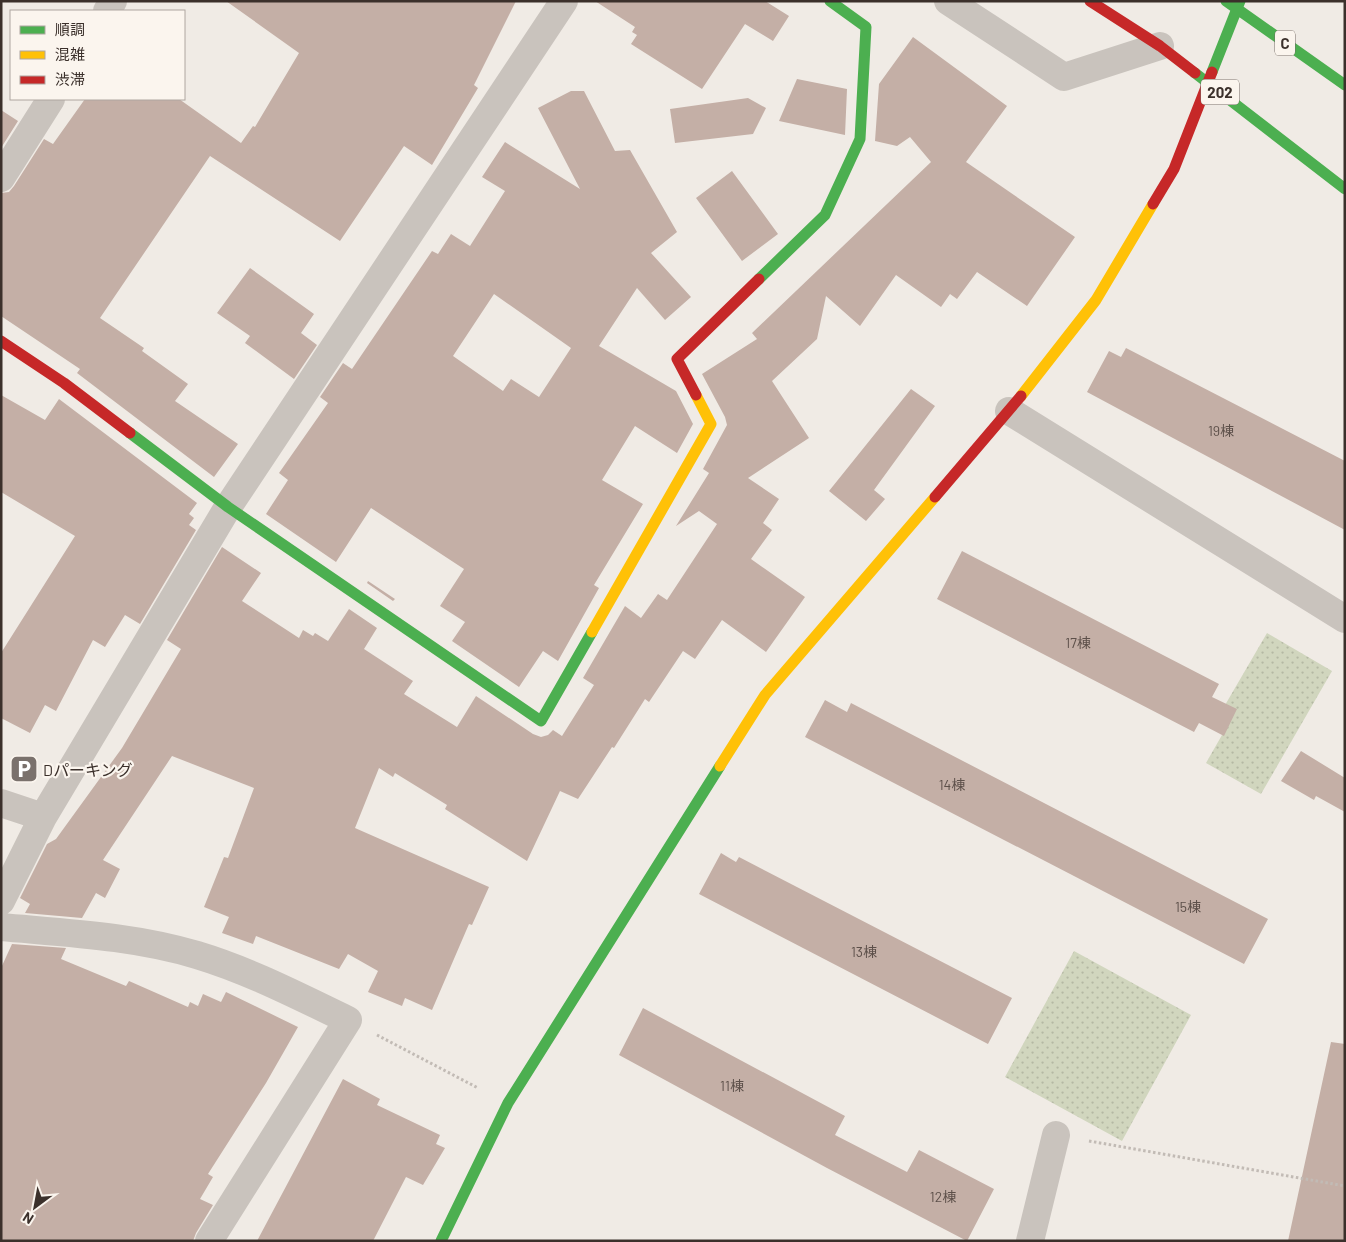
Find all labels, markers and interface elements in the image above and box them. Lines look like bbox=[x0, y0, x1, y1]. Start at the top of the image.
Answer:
legend bbox=[10, 10, 185, 100]
text: 順調 bbox=[55, 20, 85, 38]
road number: C bbox=[1275, 30, 1295, 56]
text: 混雑 bbox=[55, 45, 85, 63]
text: 渋滞 bbox=[55, 70, 85, 88]
road number: 202 bbox=[1201, 80, 1239, 104]
house number: 19棟 bbox=[1208, 422, 1234, 439]
house number: 17棟 bbox=[1065, 634, 1091, 651]
parking icon: Dパーキング bbox=[9, 754, 39, 784]
place label: Dパーキング bbox=[43, 760, 132, 779]
house number: 14棟 bbox=[939, 776, 965, 793]
house number: 15棟 bbox=[1175, 898, 1201, 915]
house number: 13棟 bbox=[851, 943, 877, 960]
house number: 11棟 bbox=[720, 1077, 744, 1094]
north arrow bbox=[10, 1182, 60, 1232]
house number: 12棟 bbox=[930, 1188, 956, 1205]
text: N bbox=[19, 1209, 36, 1228]

